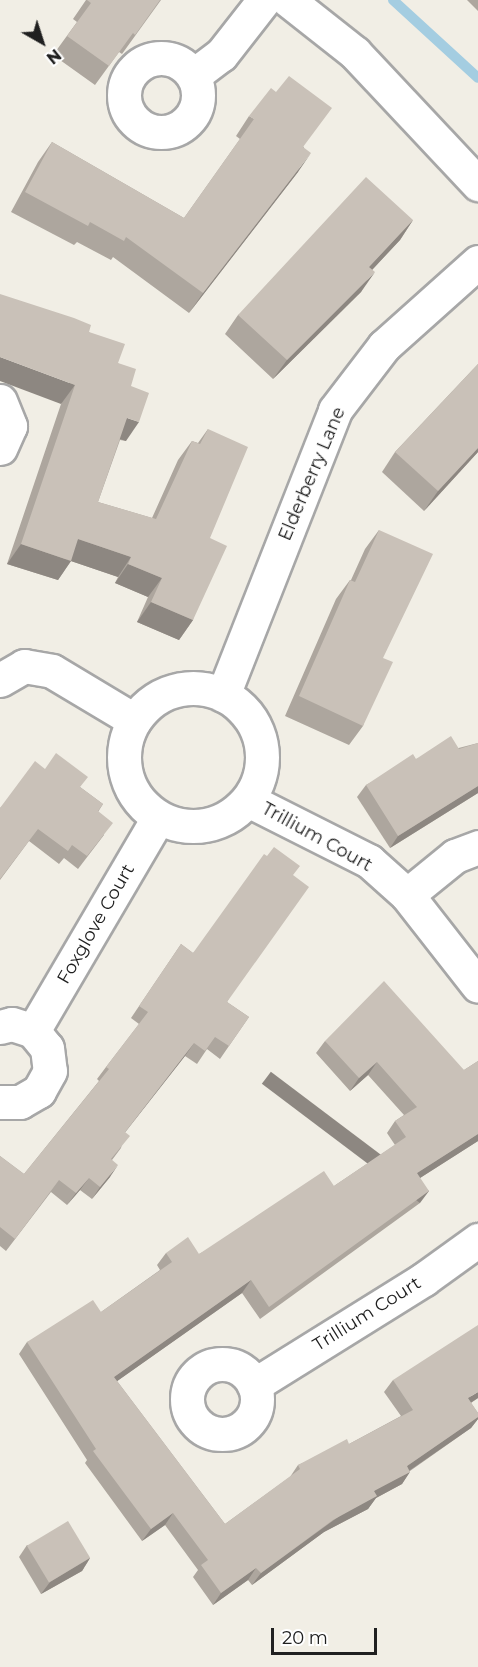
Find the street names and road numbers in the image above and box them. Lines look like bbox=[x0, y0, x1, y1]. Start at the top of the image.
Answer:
street label: Elderberry Lane bbox=[274, 404, 350, 544]
street label: Trillium Court bbox=[258, 798, 376, 876]
street label: Foxglove Court bbox=[53, 860, 139, 988]
street label: Trillium Court bbox=[309, 1272, 425, 1356]

